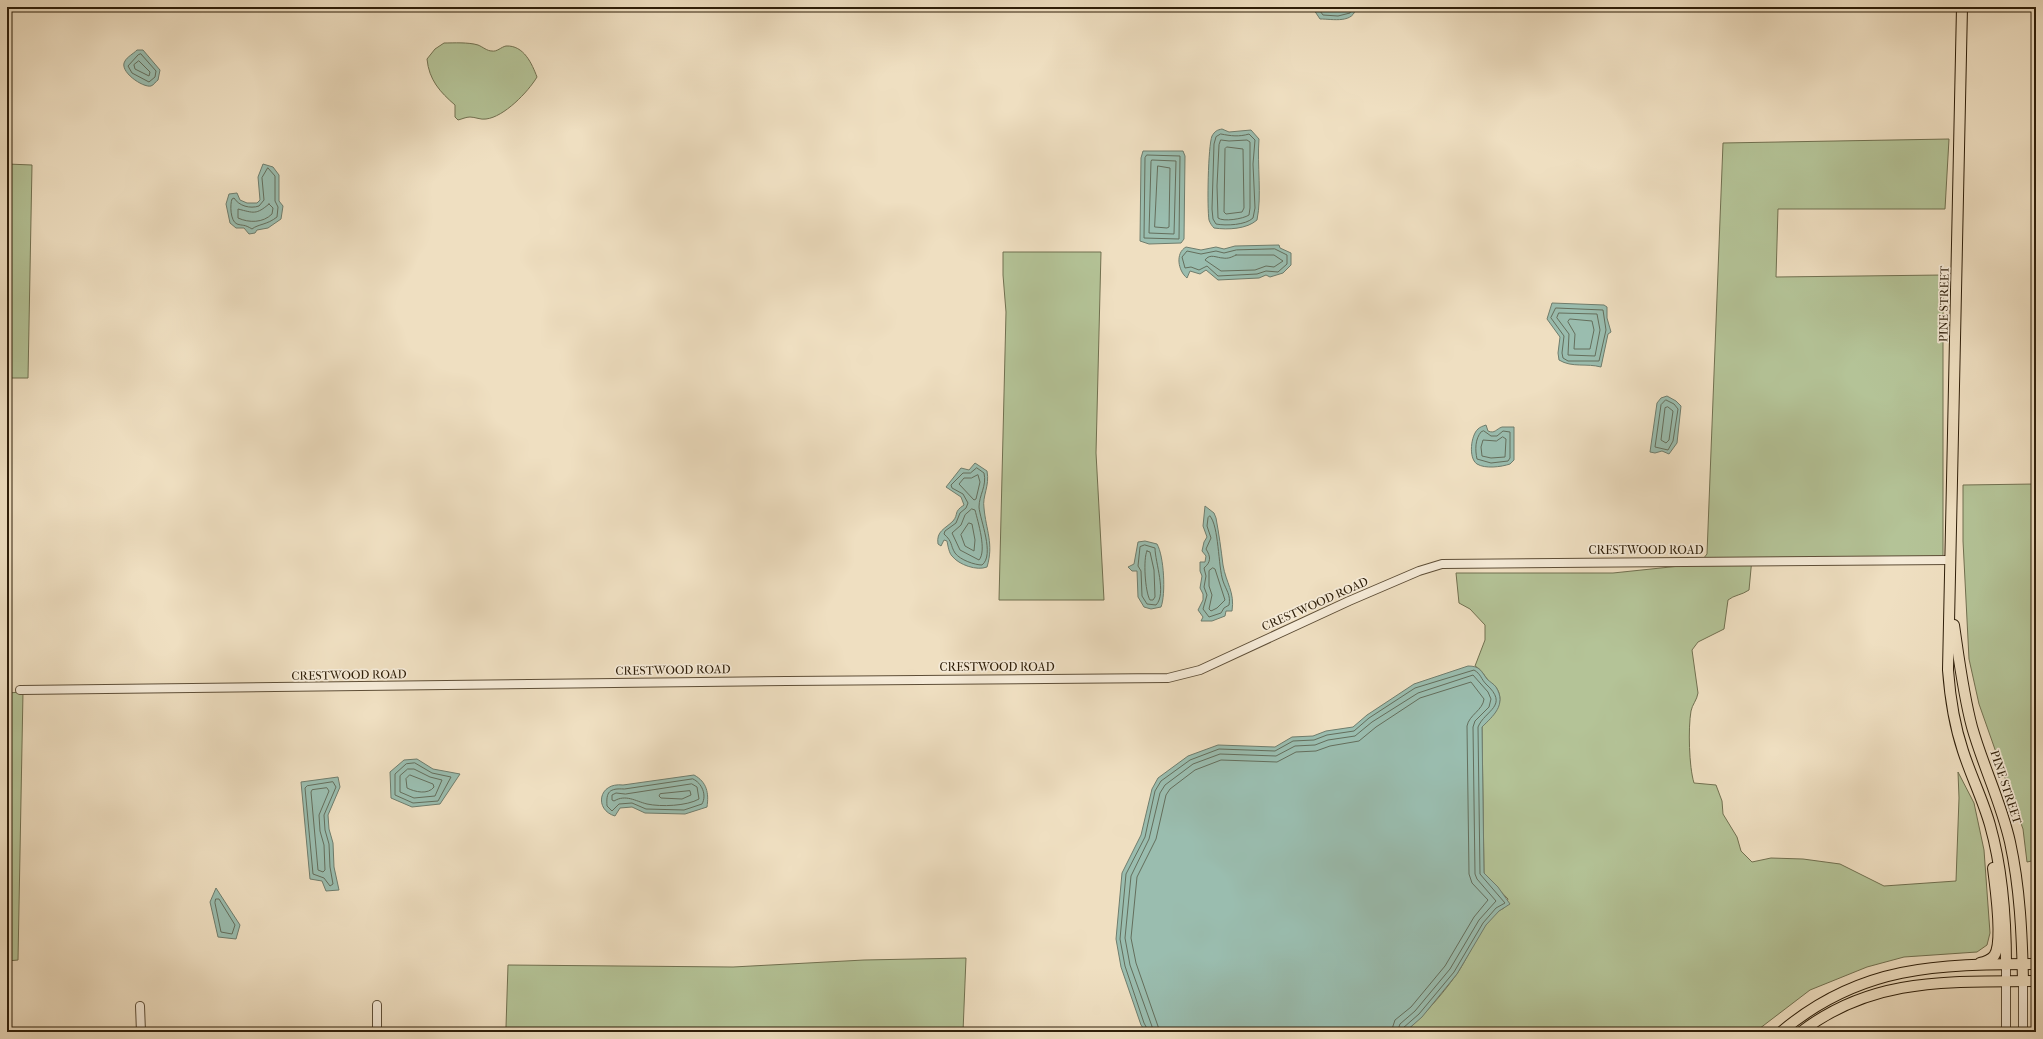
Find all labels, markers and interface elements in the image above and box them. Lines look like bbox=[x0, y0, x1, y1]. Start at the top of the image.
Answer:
street label: PINE STREET bbox=[1936, 265, 1952, 342]
street label: CRESTWOOD ROAD bbox=[1588, 543, 1704, 557]
street label: CRESTWOOD ROAD bbox=[1260, 574, 1370, 634]
street label: CRESTWOOD ROAD bbox=[939, 660, 1055, 674]
street label: CRESTWOOD ROAD bbox=[615, 662, 731, 678]
street label: CRESTWOOD ROAD bbox=[291, 667, 407, 683]
street label: PINE STREET bbox=[1988, 748, 2025, 826]

